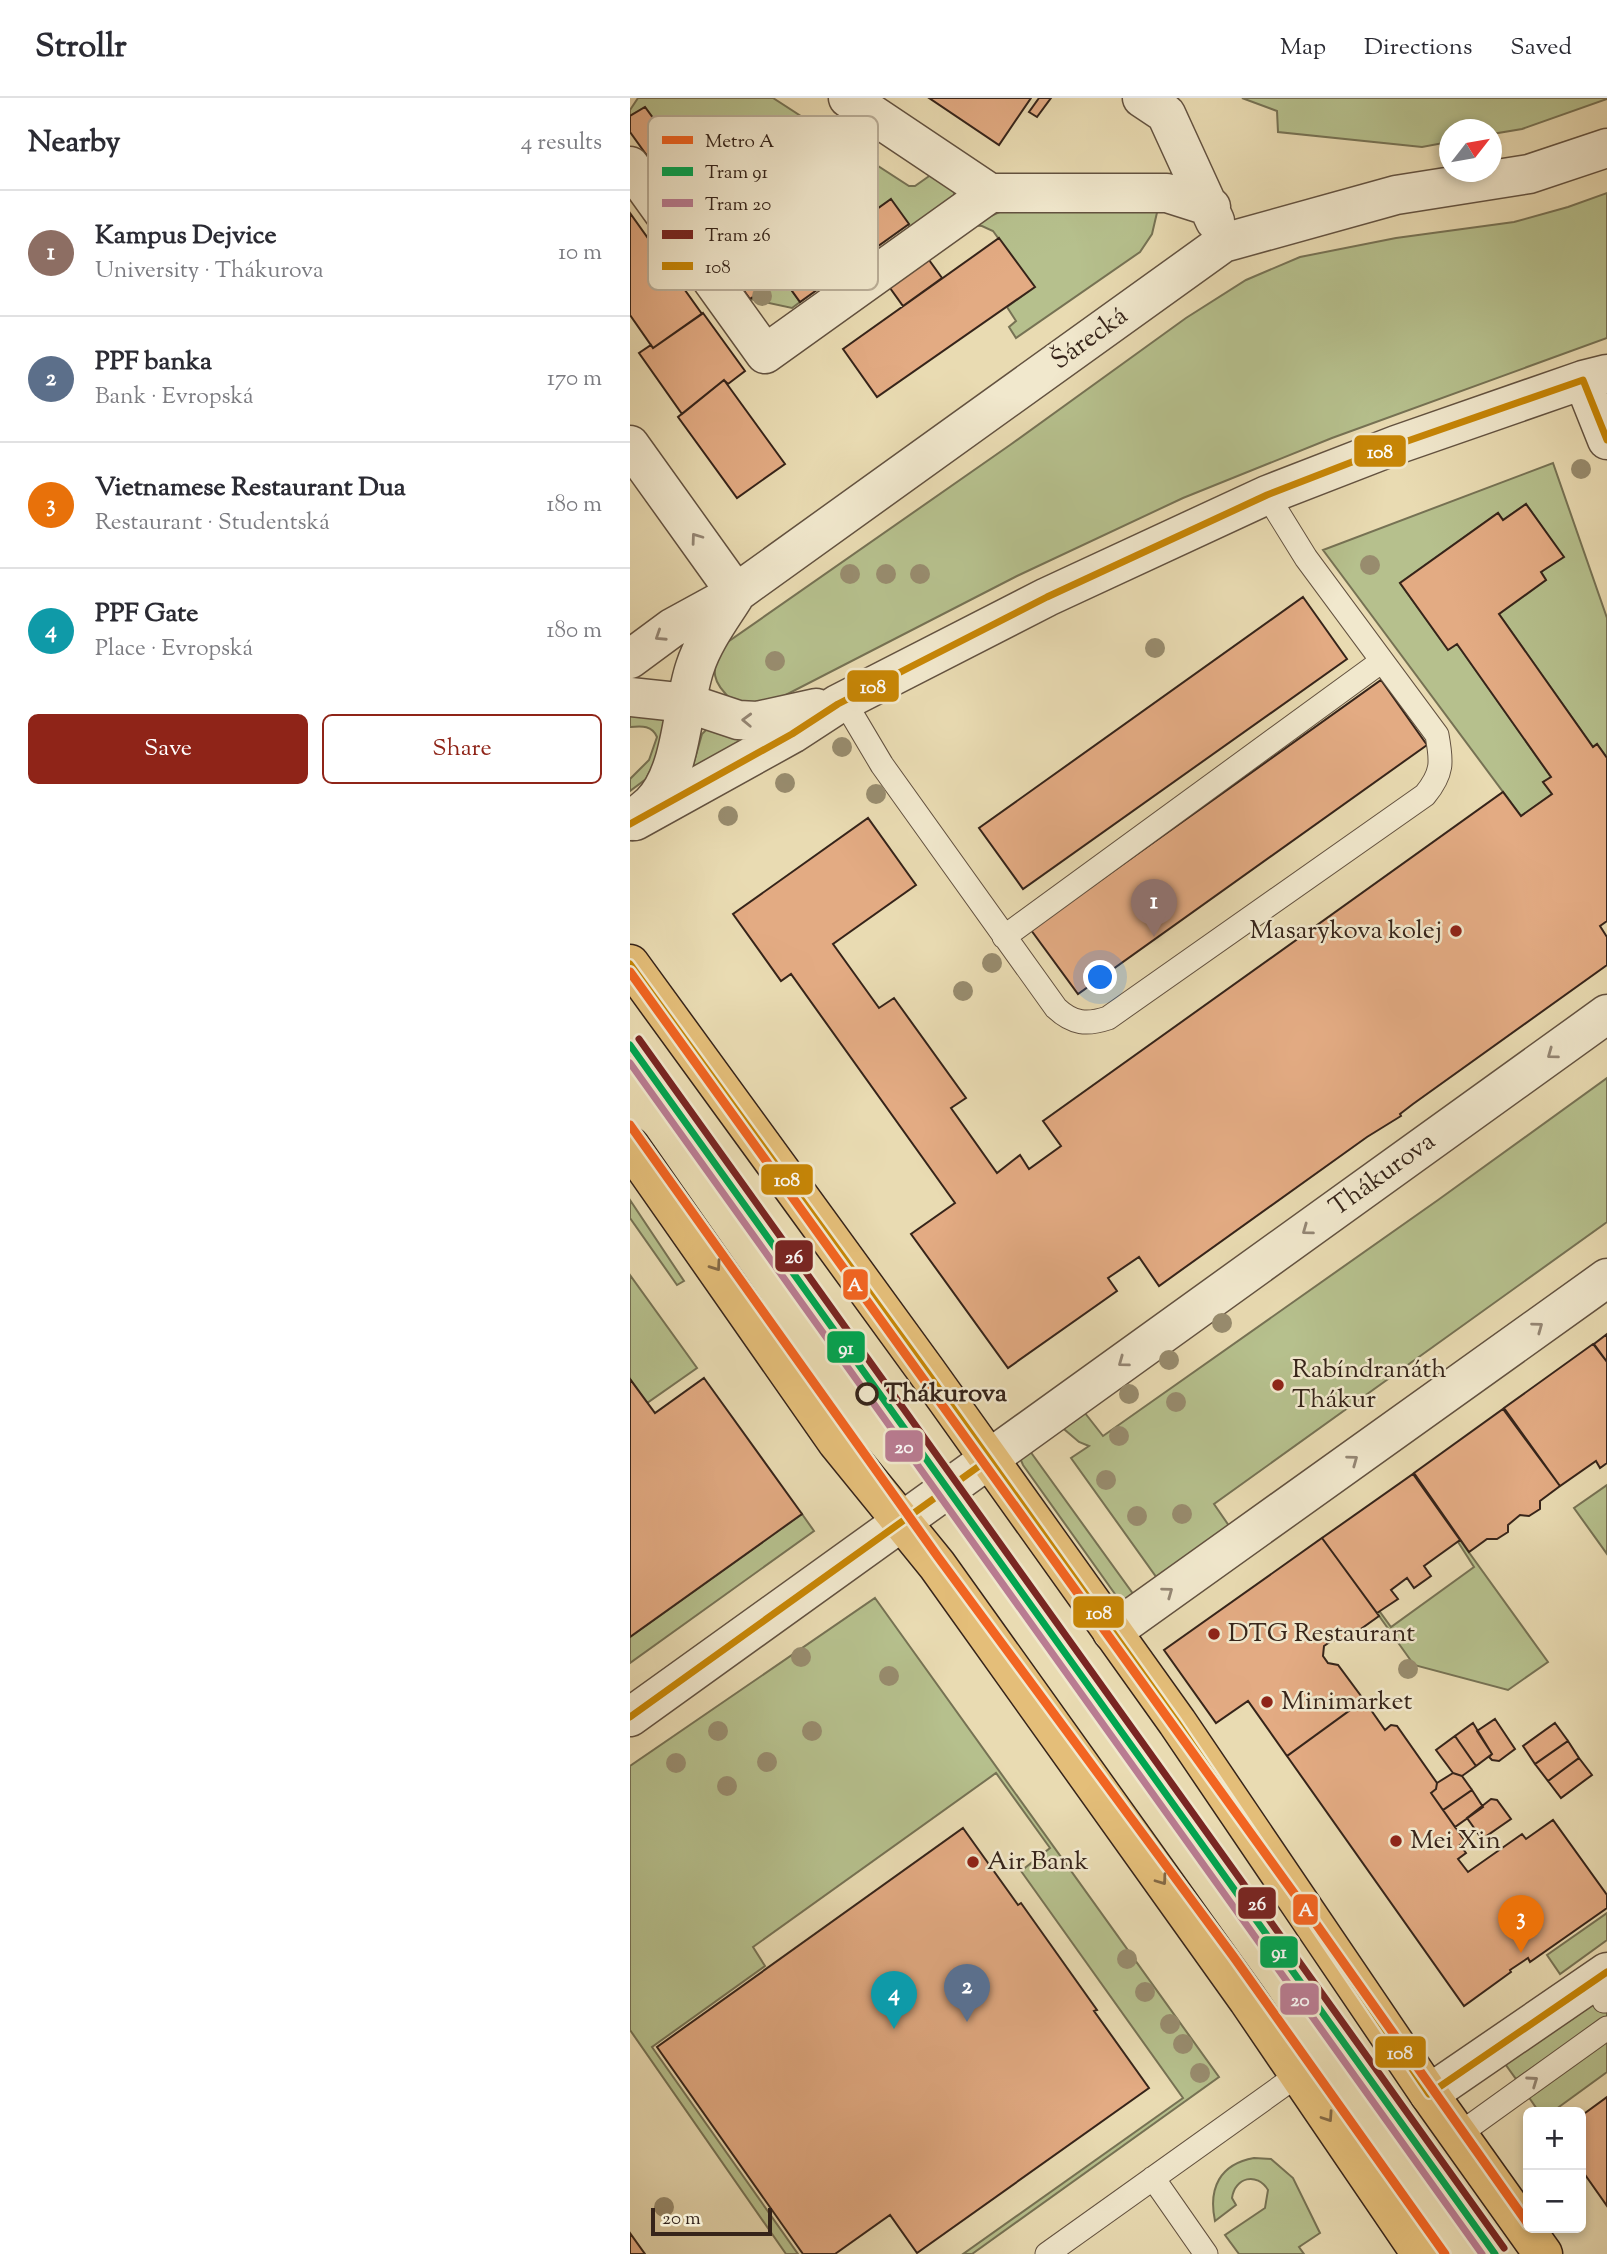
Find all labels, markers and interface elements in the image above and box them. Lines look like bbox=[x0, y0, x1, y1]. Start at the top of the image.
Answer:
text: Strollr bbox=[35, 24, 127, 72]
text: Map bbox=[1280, 31, 1326, 65]
text: Directions bbox=[1364, 31, 1472, 65]
text: Saved bbox=[1510, 31, 1572, 65]
legend bbox=[648, 116, 878, 290]
north arrow bbox=[1439, 119, 1502, 182]
text: Nearby bbox=[28, 122, 120, 165]
text: 4 results bbox=[521, 127, 602, 160]
text: Metro A bbox=[705, 129, 775, 156]
text: Tram 91 bbox=[705, 160, 769, 187]
text: Tram 20 bbox=[705, 192, 771, 219]
text: Kampus Dejvice bbox=[95, 218, 277, 255]
text: Tram 26 bbox=[705, 223, 771, 250]
text: 1 bbox=[47, 237, 55, 270]
text: 10 m bbox=[558, 237, 602, 270]
text: University · Thákurova bbox=[95, 255, 324, 288]
text: 108 bbox=[705, 255, 731, 282]
street label: Šárecká bbox=[1044, 299, 1136, 379]
text: PPF banka bbox=[95, 344, 212, 381]
text: 2 bbox=[46, 363, 56, 396]
text: 170 m bbox=[547, 363, 602, 396]
text: Bank · Evropská bbox=[95, 381, 254, 414]
line badge: 108 bbox=[1353, 434, 1407, 468]
text: 108 bbox=[1367, 440, 1393, 467]
text: Vietnamese Restaurant Dua bbox=[95, 470, 406, 507]
text: 3 bbox=[46, 489, 56, 522]
text: 180 m bbox=[547, 489, 602, 522]
text: Restaurant · Studentská bbox=[95, 507, 330, 540]
one-way arrow bbox=[692, 533, 704, 545]
text: PPF Gate bbox=[95, 596, 198, 633]
text: 4 bbox=[45, 615, 57, 648]
text: 180 m bbox=[547, 615, 602, 648]
one-way arrow bbox=[655, 628, 668, 641]
text: Place · Evropská bbox=[95, 633, 253, 666]
line badge: 108 bbox=[846, 669, 900, 703]
text: 108 bbox=[860, 675, 886, 702]
one-way arrow bbox=[741, 712, 752, 727]
button: Save bbox=[28, 714, 308, 784]
button: Share bbox=[322, 714, 602, 784]
pin: 1 bbox=[1131, 879, 1177, 937]
place label: Masarykova kolej bbox=[1250, 913, 1442, 950]
marker: Masarykova kolej bbox=[1448, 923, 1464, 939]
your location bbox=[1083, 960, 1117, 994]
one-way arrow bbox=[1547, 1046, 1560, 1058]
street label: Thákurova bbox=[1322, 1124, 1444, 1226]
line badge: 108 bbox=[760, 1163, 814, 1196]
text: 108 bbox=[774, 1168, 800, 1195]
one-way arrow bbox=[1302, 1221, 1315, 1234]
line badge: 26 bbox=[774, 1239, 814, 1273]
text: 26 bbox=[785, 1245, 803, 1272]
one-way arrow bbox=[708, 1259, 721, 1272]
line badge: A bbox=[842, 1268, 869, 1301]
text: A bbox=[847, 1273, 863, 1300]
one-way arrow bbox=[1530, 1323, 1543, 1335]
line badge: 91 bbox=[826, 1330, 866, 1364]
text: 91 bbox=[838, 1336, 854, 1363]
place label: Rabíndranáth Thákur bbox=[1292, 1352, 1447, 1419]
one-way arrow bbox=[1118, 1354, 1131, 1367]
place label: Thákurova bbox=[884, 1376, 1007, 1413]
marker: Rabíndranáth Thákur bbox=[1270, 1377, 1286, 1393]
marker: Thákurova bbox=[856, 1383, 878, 1405]
line badge: 20 bbox=[884, 1429, 924, 1463]
text: 20 bbox=[895, 1435, 913, 1462]
one-way arrow bbox=[1345, 1456, 1358, 1468]
one-way arrow bbox=[1160, 1588, 1173, 1600]
line badge: 108 bbox=[1072, 1595, 1125, 1629]
text: 108 bbox=[1086, 1601, 1112, 1628]
place label: DTG Restaurant bbox=[1228, 1616, 1415, 1653]
marker: DTG Restaurant bbox=[1206, 1626, 1222, 1642]
place label: Minimarket bbox=[1281, 1684, 1412, 1721]
marker: Minimarket bbox=[1259, 1694, 1275, 1710]
place label: Mei Xin bbox=[1410, 1823, 1501, 1860]
marker: Mei Xin bbox=[1388, 1833, 1404, 1849]
place label: Air Bank bbox=[987, 1844, 1089, 1881]
marker: Air Bank bbox=[965, 1854, 981, 1870]
one-way arrow bbox=[1154, 1872, 1166, 1885]
line badge: 26 bbox=[1237, 1886, 1277, 1920]
text: 26 bbox=[1248, 1892, 1266, 1919]
line badge: A bbox=[1292, 1893, 1319, 1926]
pin: 3 bbox=[1498, 1895, 1544, 1953]
text: A bbox=[1298, 1898, 1314, 1925]
line badge: 91 bbox=[1259, 1935, 1299, 1969]
text: 91 bbox=[1271, 1940, 1287, 1967]
pin: 2 bbox=[944, 1964, 990, 2022]
pin: 4 bbox=[871, 1971, 917, 2029]
line badge: 20 bbox=[1279, 1982, 1320, 2016]
text: 20 bbox=[1291, 1988, 1309, 2015]
line badge: 108 bbox=[1374, 2035, 1427, 2069]
text: 108 bbox=[1387, 2041, 1413, 2068]
one-way arrow bbox=[1526, 2077, 1538, 2089]
map controls bbox=[1523, 2107, 1586, 2233]
button: + bbox=[1523, 2107, 1586, 2170]
one-way arrow bbox=[1320, 2109, 1332, 2122]
button: − bbox=[1523, 2170, 1586, 2233]
scale bar bbox=[651, 2205, 772, 2237]
text: 20 m bbox=[662, 2206, 701, 2233]

